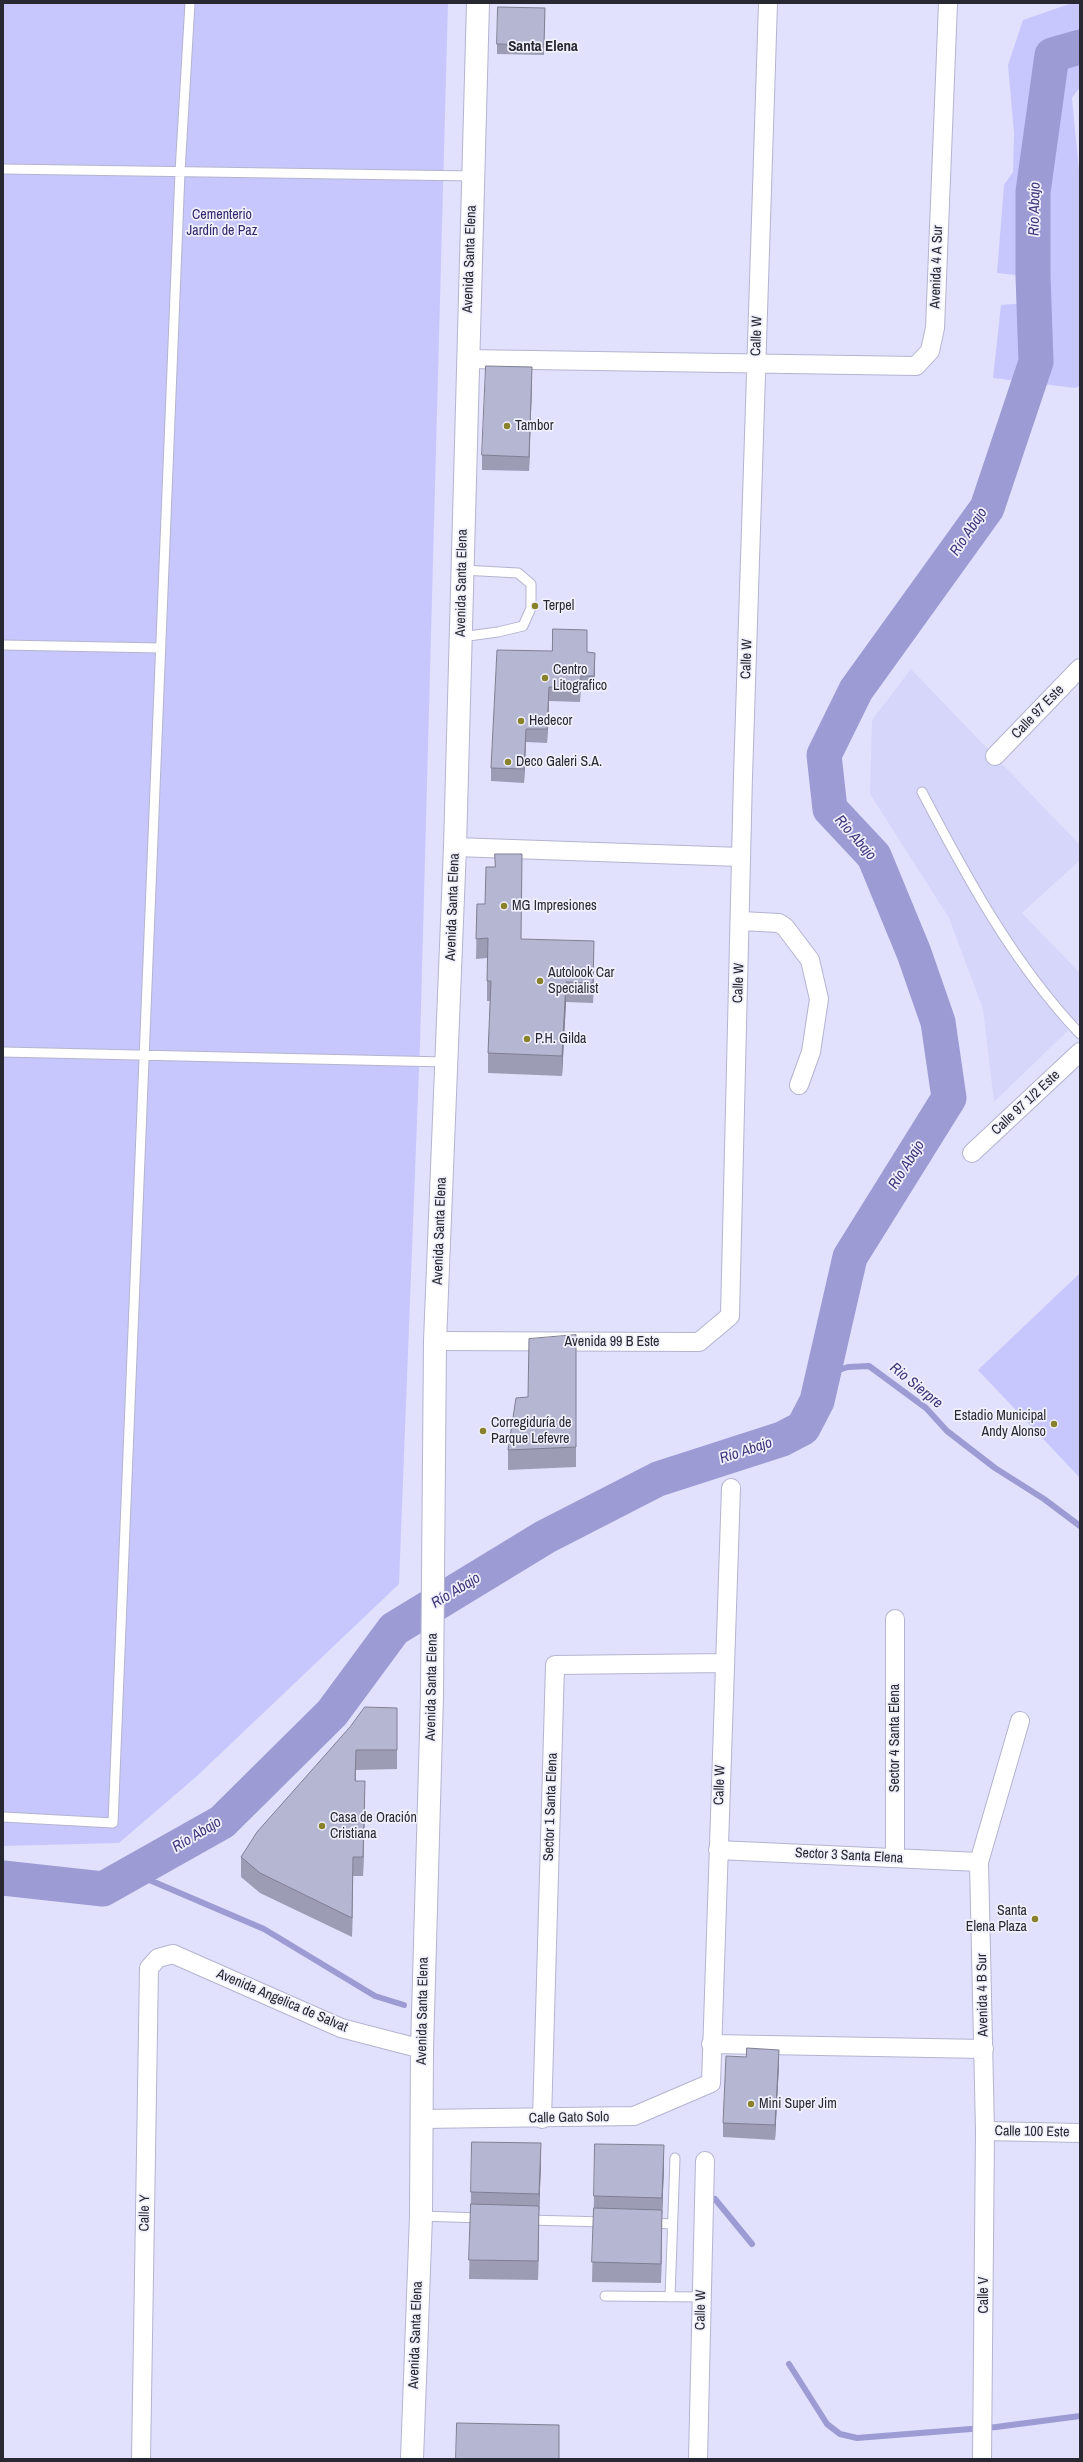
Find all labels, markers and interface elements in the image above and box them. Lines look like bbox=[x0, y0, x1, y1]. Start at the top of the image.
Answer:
district label: Santa Elena bbox=[508, 38, 578, 56]
water label: Río Abajo bbox=[1026, 182, 1044, 236]
street label: Avenida Santa Elena bbox=[460, 205, 480, 313]
park label: Cementerio Jardín de Paz bbox=[187, 207, 257, 240]
street label: Avenida 4 A Sur bbox=[927, 225, 947, 309]
street label: Calle W bbox=[748, 316, 766, 356]
place label: Tambor bbox=[515, 418, 553, 434]
marker: Tambor bbox=[502, 421, 512, 431]
water label: Río Abajo bbox=[946, 505, 992, 559]
street label: Avenida Santa Elena bbox=[453, 529, 471, 637]
place label: Terpel bbox=[543, 598, 574, 614]
marker: Terpel bbox=[530, 601, 540, 611]
street label: Calle W bbox=[738, 639, 756, 679]
place label: Centro Litografico bbox=[553, 662, 607, 694]
marker: Centro Litografico bbox=[540, 673, 550, 683]
street label: Calle 97 Este bbox=[1008, 682, 1068, 742]
place label: Hedecor bbox=[529, 713, 572, 729]
marker: Hedecor bbox=[516, 716, 526, 726]
place label: Deco Galeri S.A. bbox=[516, 754, 602, 770]
marker: Deco Galeri S.A. bbox=[503, 757, 513, 767]
water label: Río Abajo bbox=[830, 812, 880, 864]
street label: Avenida Santa Elena bbox=[443, 853, 463, 961]
place label: MG Impresiones bbox=[512, 898, 597, 914]
marker: MG Impresiones bbox=[499, 901, 509, 911]
street label: Calle W bbox=[730, 963, 748, 1003]
place label: Autolook Car Specialist bbox=[548, 965, 614, 998]
marker: Autolook Car Specialist bbox=[535, 976, 545, 986]
place label: P.H. Gilda bbox=[535, 1031, 586, 1047]
marker: P.H. Gilda bbox=[522, 1034, 532, 1044]
street label: Calle 97 1/2 Este bbox=[988, 1067, 1064, 1139]
water label: Río Abajo bbox=[885, 1137, 929, 1193]
street label: Avenida Santa Elena bbox=[430, 1177, 450, 1285]
street label: Avenida 99 B Este bbox=[565, 1334, 659, 1350]
water label: Rio Sierpre bbox=[886, 1359, 946, 1413]
place label: Estadio Municipal Andy Alonso bbox=[954, 1408, 1046, 1440]
place label: Corregiduría de Parque Lefevre bbox=[491, 1415, 571, 1448]
marker: Estadio Municipal Andy Alonso bbox=[1049, 1419, 1059, 1429]
marker: Corregiduría de Parque Lefevre bbox=[478, 1426, 488, 1436]
water label: Río Abajo bbox=[718, 1434, 774, 1468]
water label: Río Abajo bbox=[428, 1569, 484, 1613]
street label: Avenida Santa Elena bbox=[423, 1633, 441, 1741]
street label: Sector 4 Santa Elena bbox=[887, 1684, 903, 1792]
street label: Sector 1 Santa Elena bbox=[541, 1752, 561, 1862]
street label: Calle W bbox=[711, 1765, 729, 1805]
place label: Casa de Oración Cristiana bbox=[330, 1810, 417, 1842]
water label: Río Abajo bbox=[169, 1813, 225, 1857]
marker: Casa de Oración Cristiana bbox=[317, 1821, 327, 1831]
street label: Sector 3 Santa Elena bbox=[794, 1845, 904, 1867]
place label: Santa Elena Plaza bbox=[966, 1903, 1027, 1936]
marker: Santa Elena Plaza bbox=[1030, 1914, 1040, 1924]
street label: Avenida 4 B Sur bbox=[974, 1953, 992, 2037]
street label: Avenida Santa Elena bbox=[414, 1957, 432, 2065]
street label: Avenida Angelica de Salvat bbox=[214, 1966, 350, 2036]
place label: Mini Super Jim bbox=[759, 2096, 837, 2112]
marker: Mini Super Jim bbox=[746, 2099, 756, 2109]
street label: Calle Gato Solo bbox=[529, 2109, 609, 2127]
street label: Calle 100 Este bbox=[995, 2123, 1069, 2141]
street label: Calle Y bbox=[136, 2194, 154, 2232]
street label: Calle V bbox=[976, 2276, 992, 2314]
street label: Avenida Santa Elena bbox=[406, 2281, 426, 2389]
street label: Calle W bbox=[692, 2290, 710, 2330]

